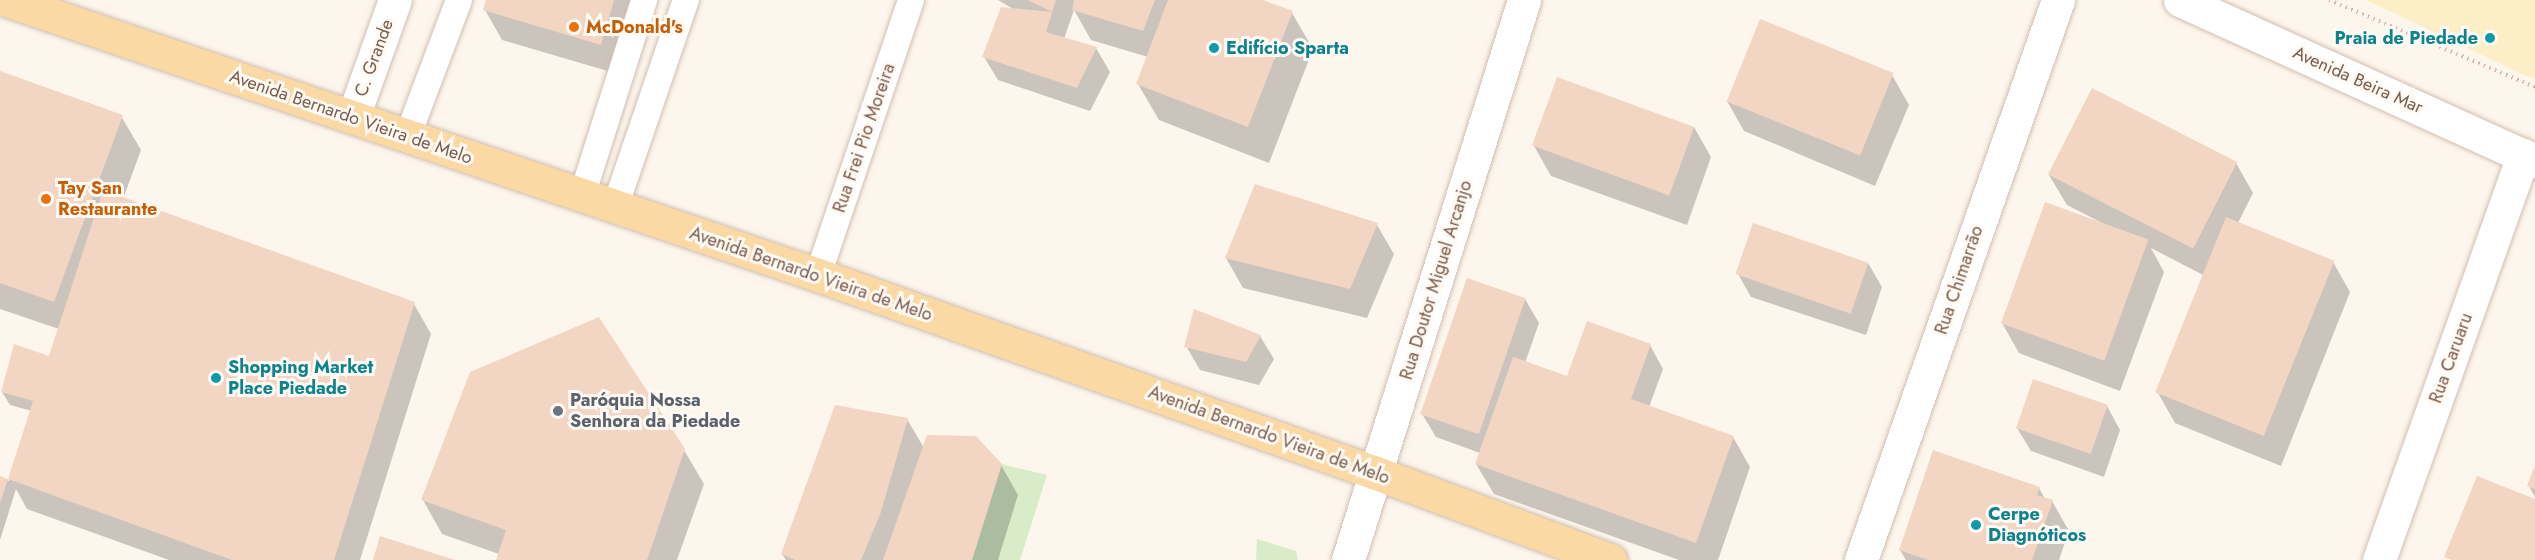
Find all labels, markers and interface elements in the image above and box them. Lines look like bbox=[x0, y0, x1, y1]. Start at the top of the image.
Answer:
street label: C. Grande bbox=[350, 16, 398, 100]
place label: McDonald's bbox=[586, 16, 683, 38]
marker: McDonald's bbox=[567, 20, 581, 34]
place label: Praia de Piedade bbox=[2334, 27, 2478, 49]
marker: Praia de Piedade bbox=[2483, 31, 2497, 45]
place label: Edifício Sparta bbox=[1226, 37, 1349, 59]
marker: Edifício Sparta bbox=[1207, 41, 1221, 55]
street label: Avenida Beira Mar bbox=[2290, 42, 2426, 118]
street label: Rua Frei Pio Moreira bbox=[828, 61, 900, 215]
street label: Avenida Bernardo Vieira de Melo bbox=[227, 65, 475, 169]
place label: Tay San Restaurante bbox=[58, 178, 157, 220]
street label: Rua Doutor Miguel Arcanjo bbox=[1395, 178, 1477, 382]
marker: Tay San Restaurante bbox=[39, 192, 53, 206]
street label: Avenida Bernardo Vieira de Melo bbox=[687, 222, 935, 326]
street label: Rua Chimarrão bbox=[1930, 223, 1988, 337]
street label: Rua Caruaru bbox=[2425, 310, 2477, 406]
place label: Shopping Market Place Piedade bbox=[228, 357, 373, 400]
marker: Shopping Market Place Piedade bbox=[209, 371, 223, 385]
street label: Avenida Bernardo Vieira de Melo bbox=[1145, 381, 1393, 489]
place label: Paróquia Nossa Senhora da Piedade bbox=[570, 390, 740, 432]
marker: Paróquia Nossa Senhora da Piedade bbox=[551, 404, 565, 418]
place label: Cerpe Diagnóticos bbox=[1988, 504, 2086, 546]
marker: Cerpe Diagnóticos bbox=[1969, 518, 1983, 532]

